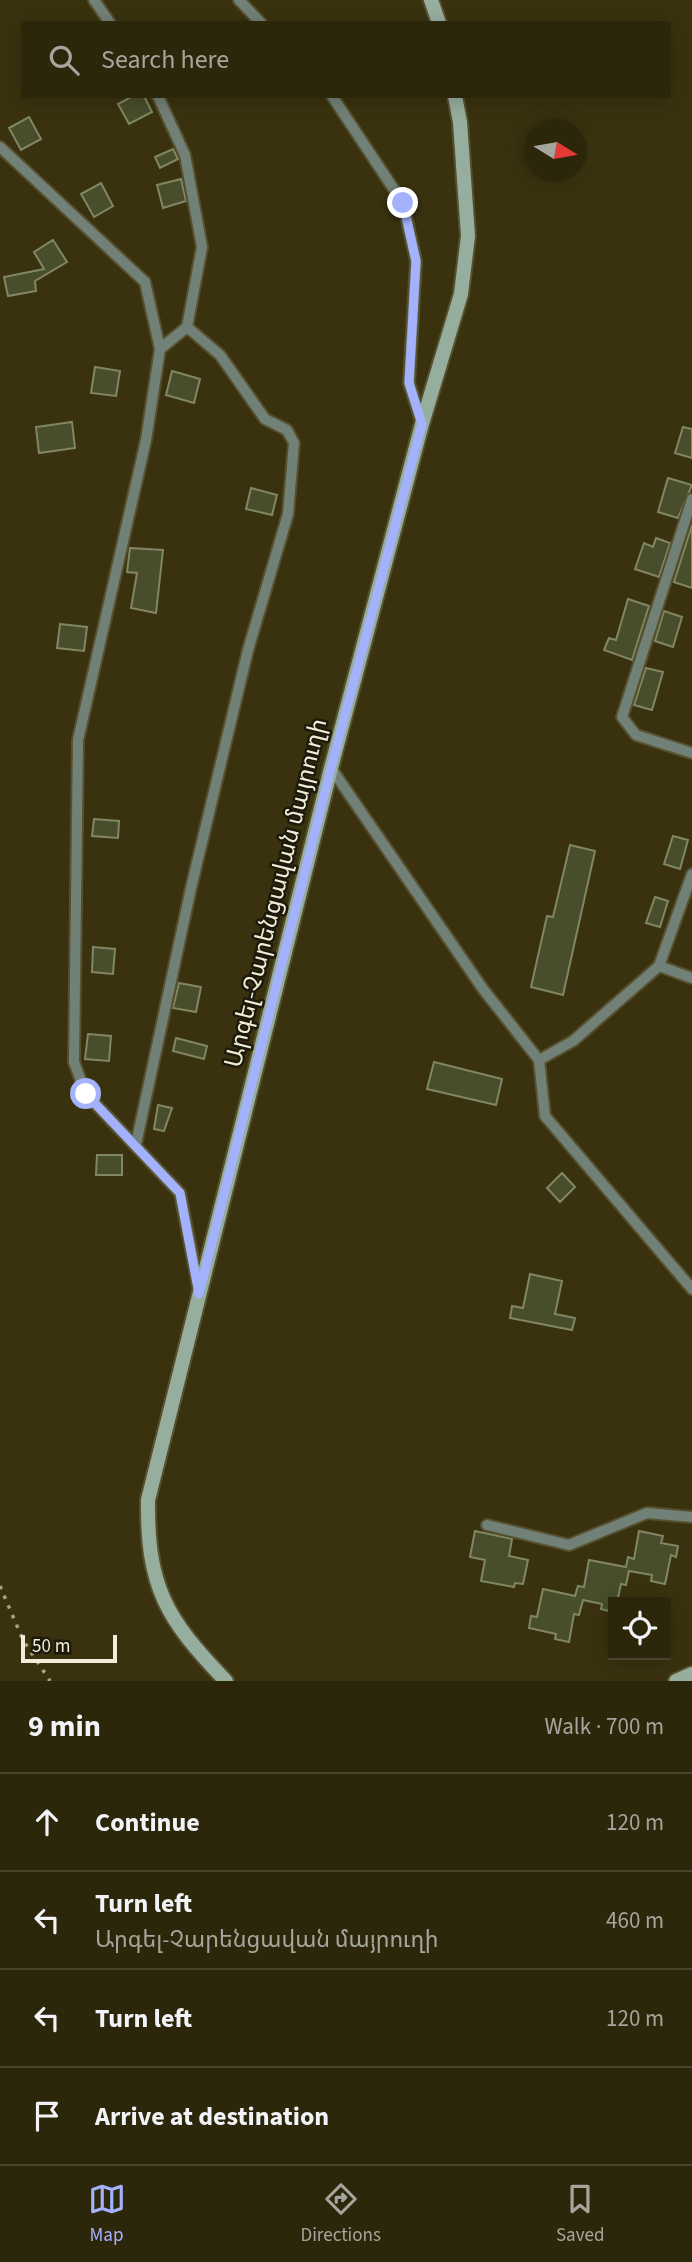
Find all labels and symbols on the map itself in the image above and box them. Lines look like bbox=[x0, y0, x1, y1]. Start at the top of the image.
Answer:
north arrow bbox=[524, 119, 587, 182]
route end bbox=[387, 187, 418, 218]
street label: Արգել-Չարենցավան մայրուղի bbox=[216, 715, 336, 1071]
route start bbox=[70, 1078, 101, 1109]
scale bar bbox=[21, 1632, 117, 1664]

